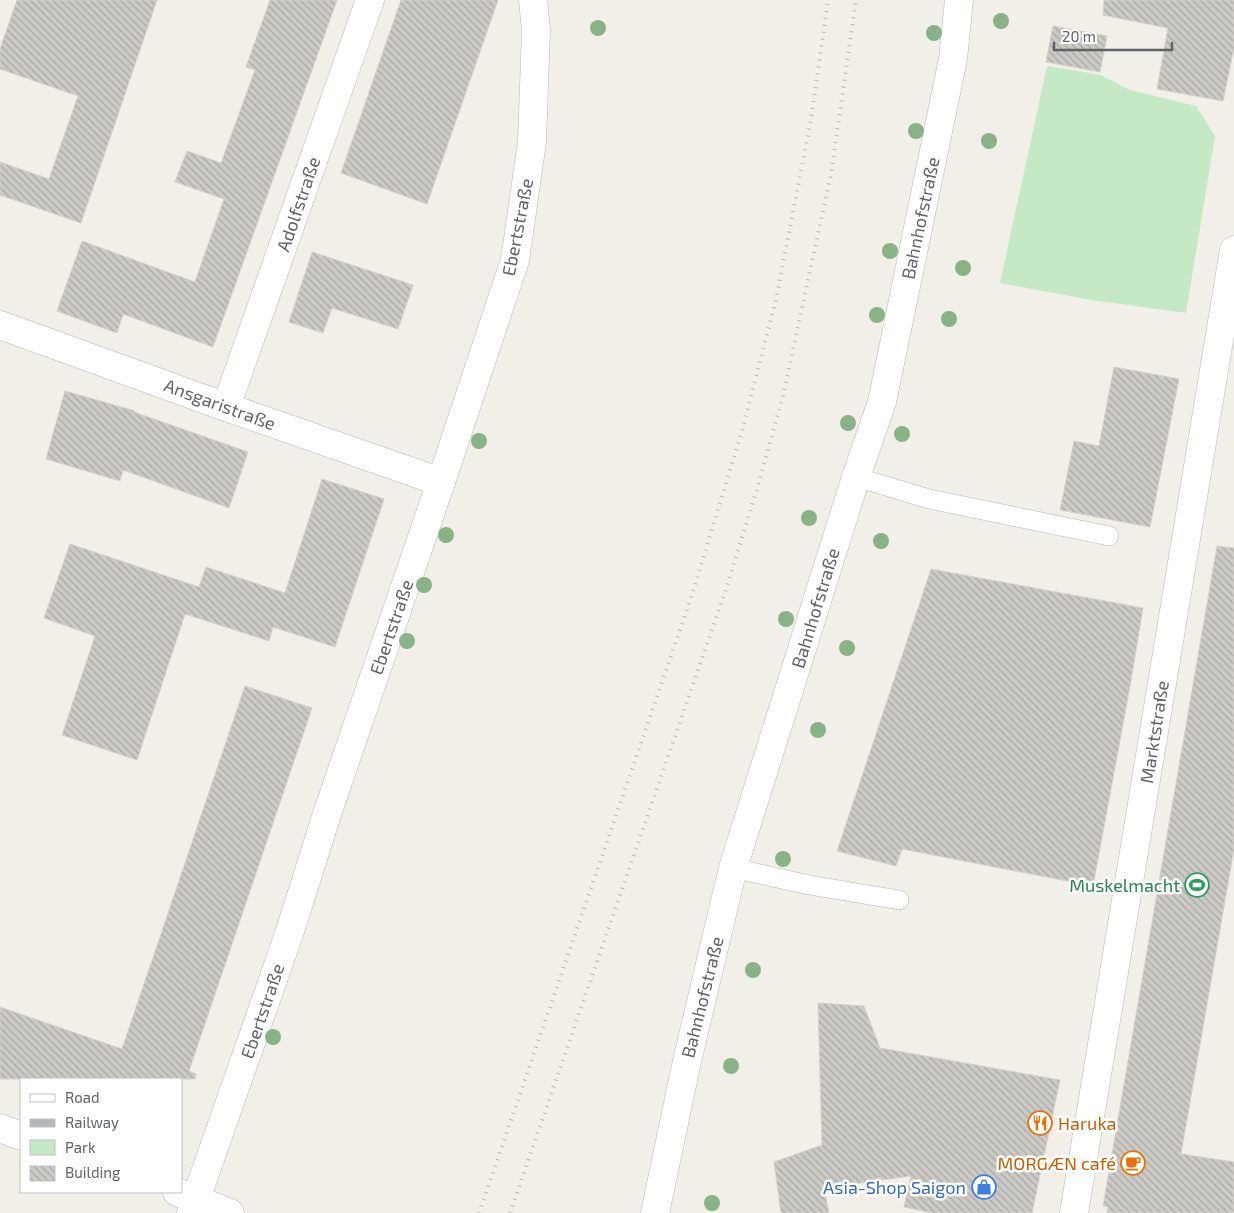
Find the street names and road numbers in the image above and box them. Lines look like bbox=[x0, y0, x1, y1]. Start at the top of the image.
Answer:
street label: Adolfstraße bbox=[272, 154, 324, 254]
street label: Bahnhofstraße bbox=[896, 155, 944, 281]
street label: Ebertstraße bbox=[497, 176, 537, 278]
street label: Ansgaristraße bbox=[161, 374, 279, 434]
street label: Bahnhofstraße bbox=[786, 545, 844, 671]
street label: Ebertstraße bbox=[364, 577, 418, 677]
street label: Marktstraße bbox=[1135, 679, 1173, 785]
street label: Bahnhofstraße bbox=[676, 934, 728, 1060]
street label: Ebertstraße bbox=[235, 961, 289, 1061]

